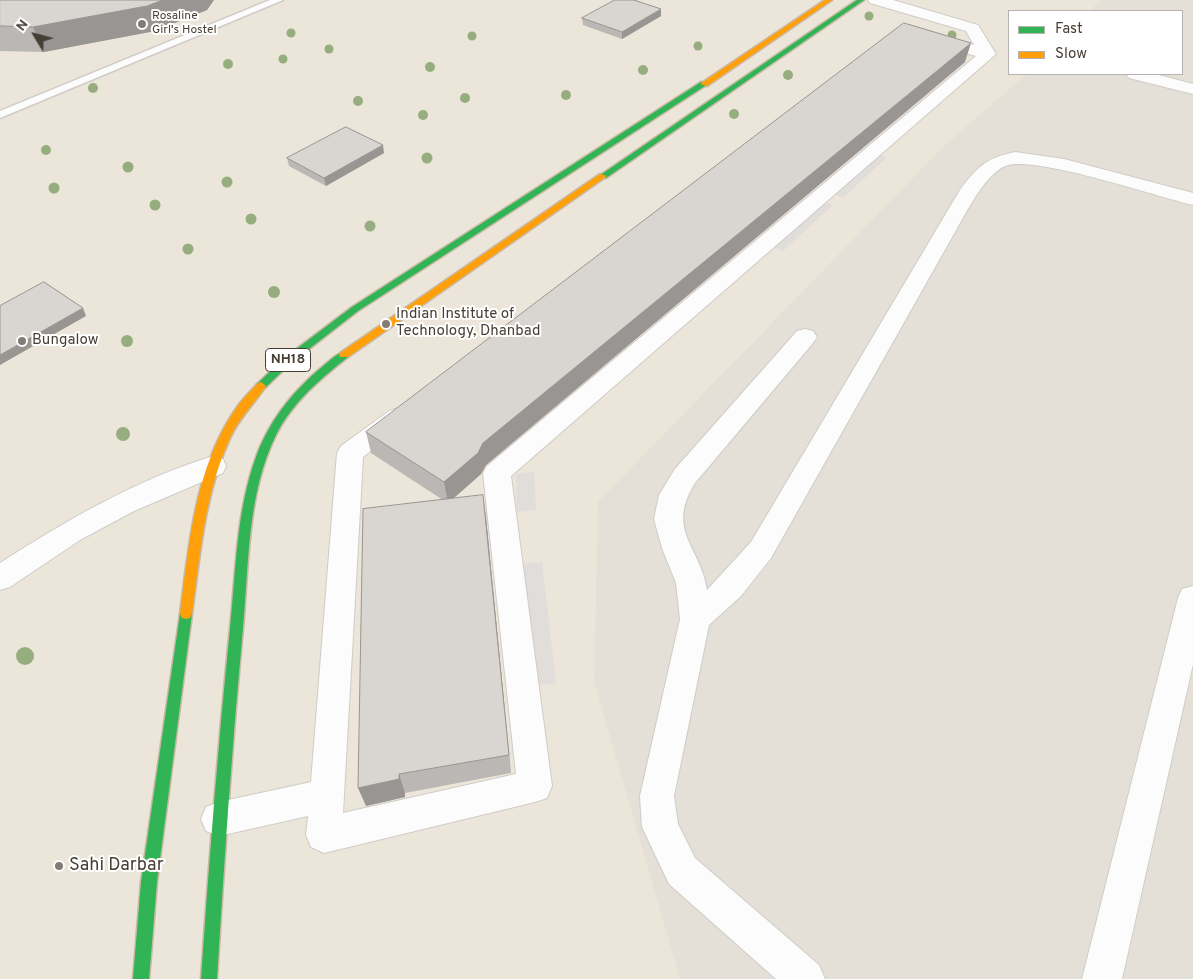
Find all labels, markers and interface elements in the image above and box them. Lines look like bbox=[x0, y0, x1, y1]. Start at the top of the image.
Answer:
north arrow bbox=[10, 10, 60, 60]
place label: Rosaline Girl's Hostel bbox=[152, 10, 217, 38]
legend bbox=[1008, 10, 1183, 75]
text: N bbox=[13, 17, 32, 35]
marker: Rosaline Girl's Hostel bbox=[136, 18, 148, 30]
text: Fast bbox=[1055, 20, 1083, 39]
text: Slow bbox=[1055, 45, 1087, 64]
place label: Indian Institute of Technology, Dhanbad bbox=[396, 306, 540, 341]
marker: Indian Institute of Technology, Dhanbad bbox=[380, 318, 392, 330]
place label: Bungalow bbox=[32, 332, 98, 350]
marker: Bungalow bbox=[16, 335, 28, 347]
road number: NH18 bbox=[266, 348, 310, 372]
place label: Sahi Darbar bbox=[69, 855, 164, 877]
marker: Sahi Darbar bbox=[53, 860, 65, 872]

